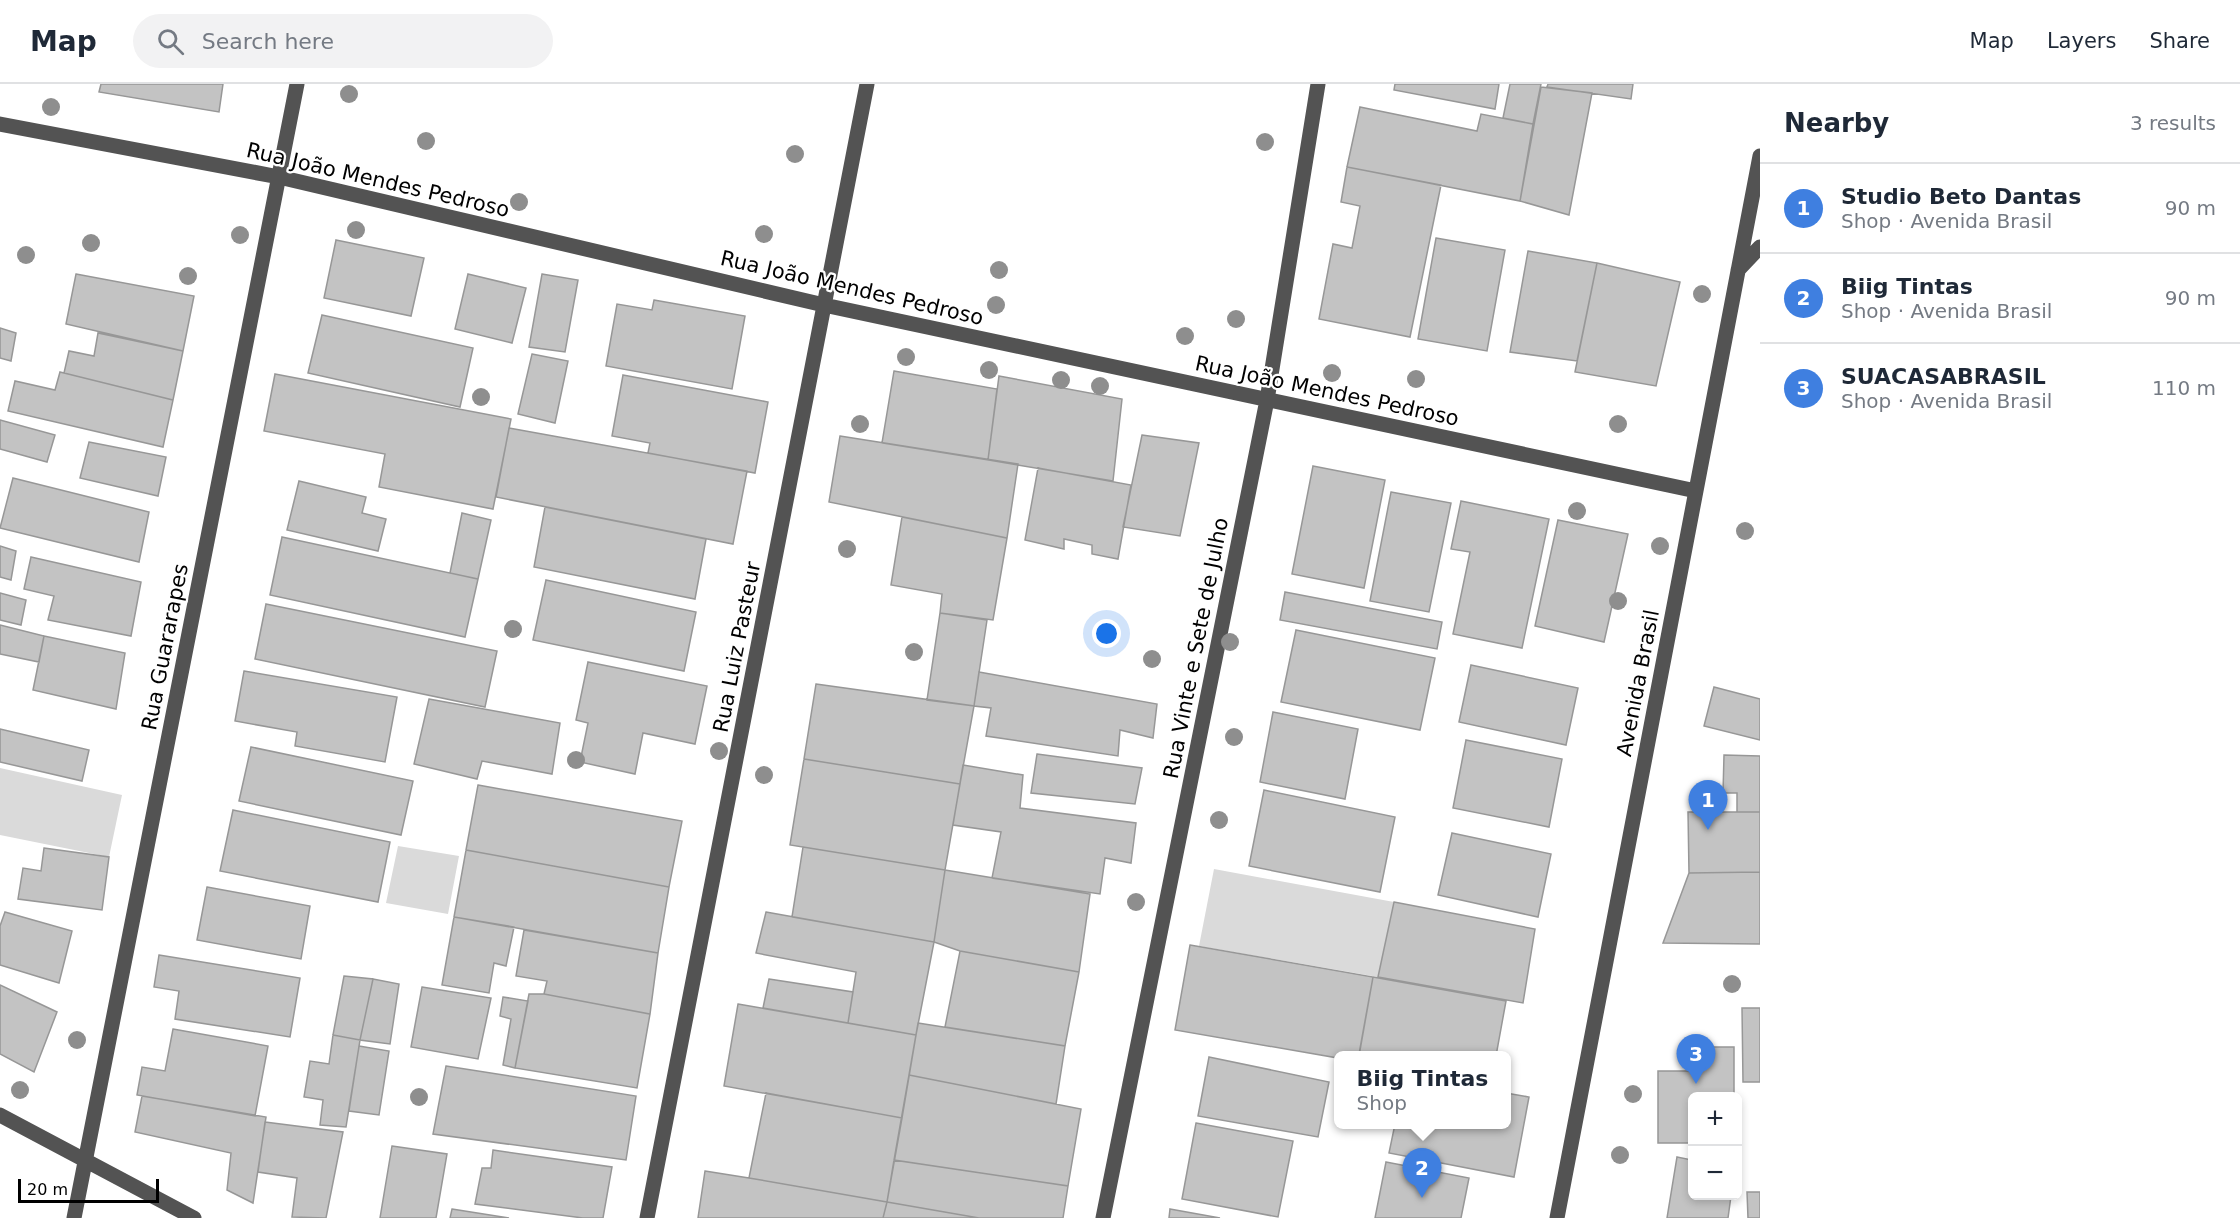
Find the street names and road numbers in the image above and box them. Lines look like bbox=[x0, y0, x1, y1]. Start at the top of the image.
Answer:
street label: Rua João Mendes Pedroso bbox=[244, 138, 512, 222]
street label: Rua João Mendes Pedroso bbox=[718, 246, 986, 330]
street label: Rua João Mendes Pedroso bbox=[1193, 351, 1461, 431]
street label: Rua Vinte e Sete de Julho bbox=[1159, 515, 1233, 781]
street label: Rua Luiz Pasteur bbox=[709, 559, 765, 734]
street label: Rua Guararapes bbox=[137, 562, 193, 732]
street label: Avenida Brasil bbox=[1612, 608, 1664, 758]

